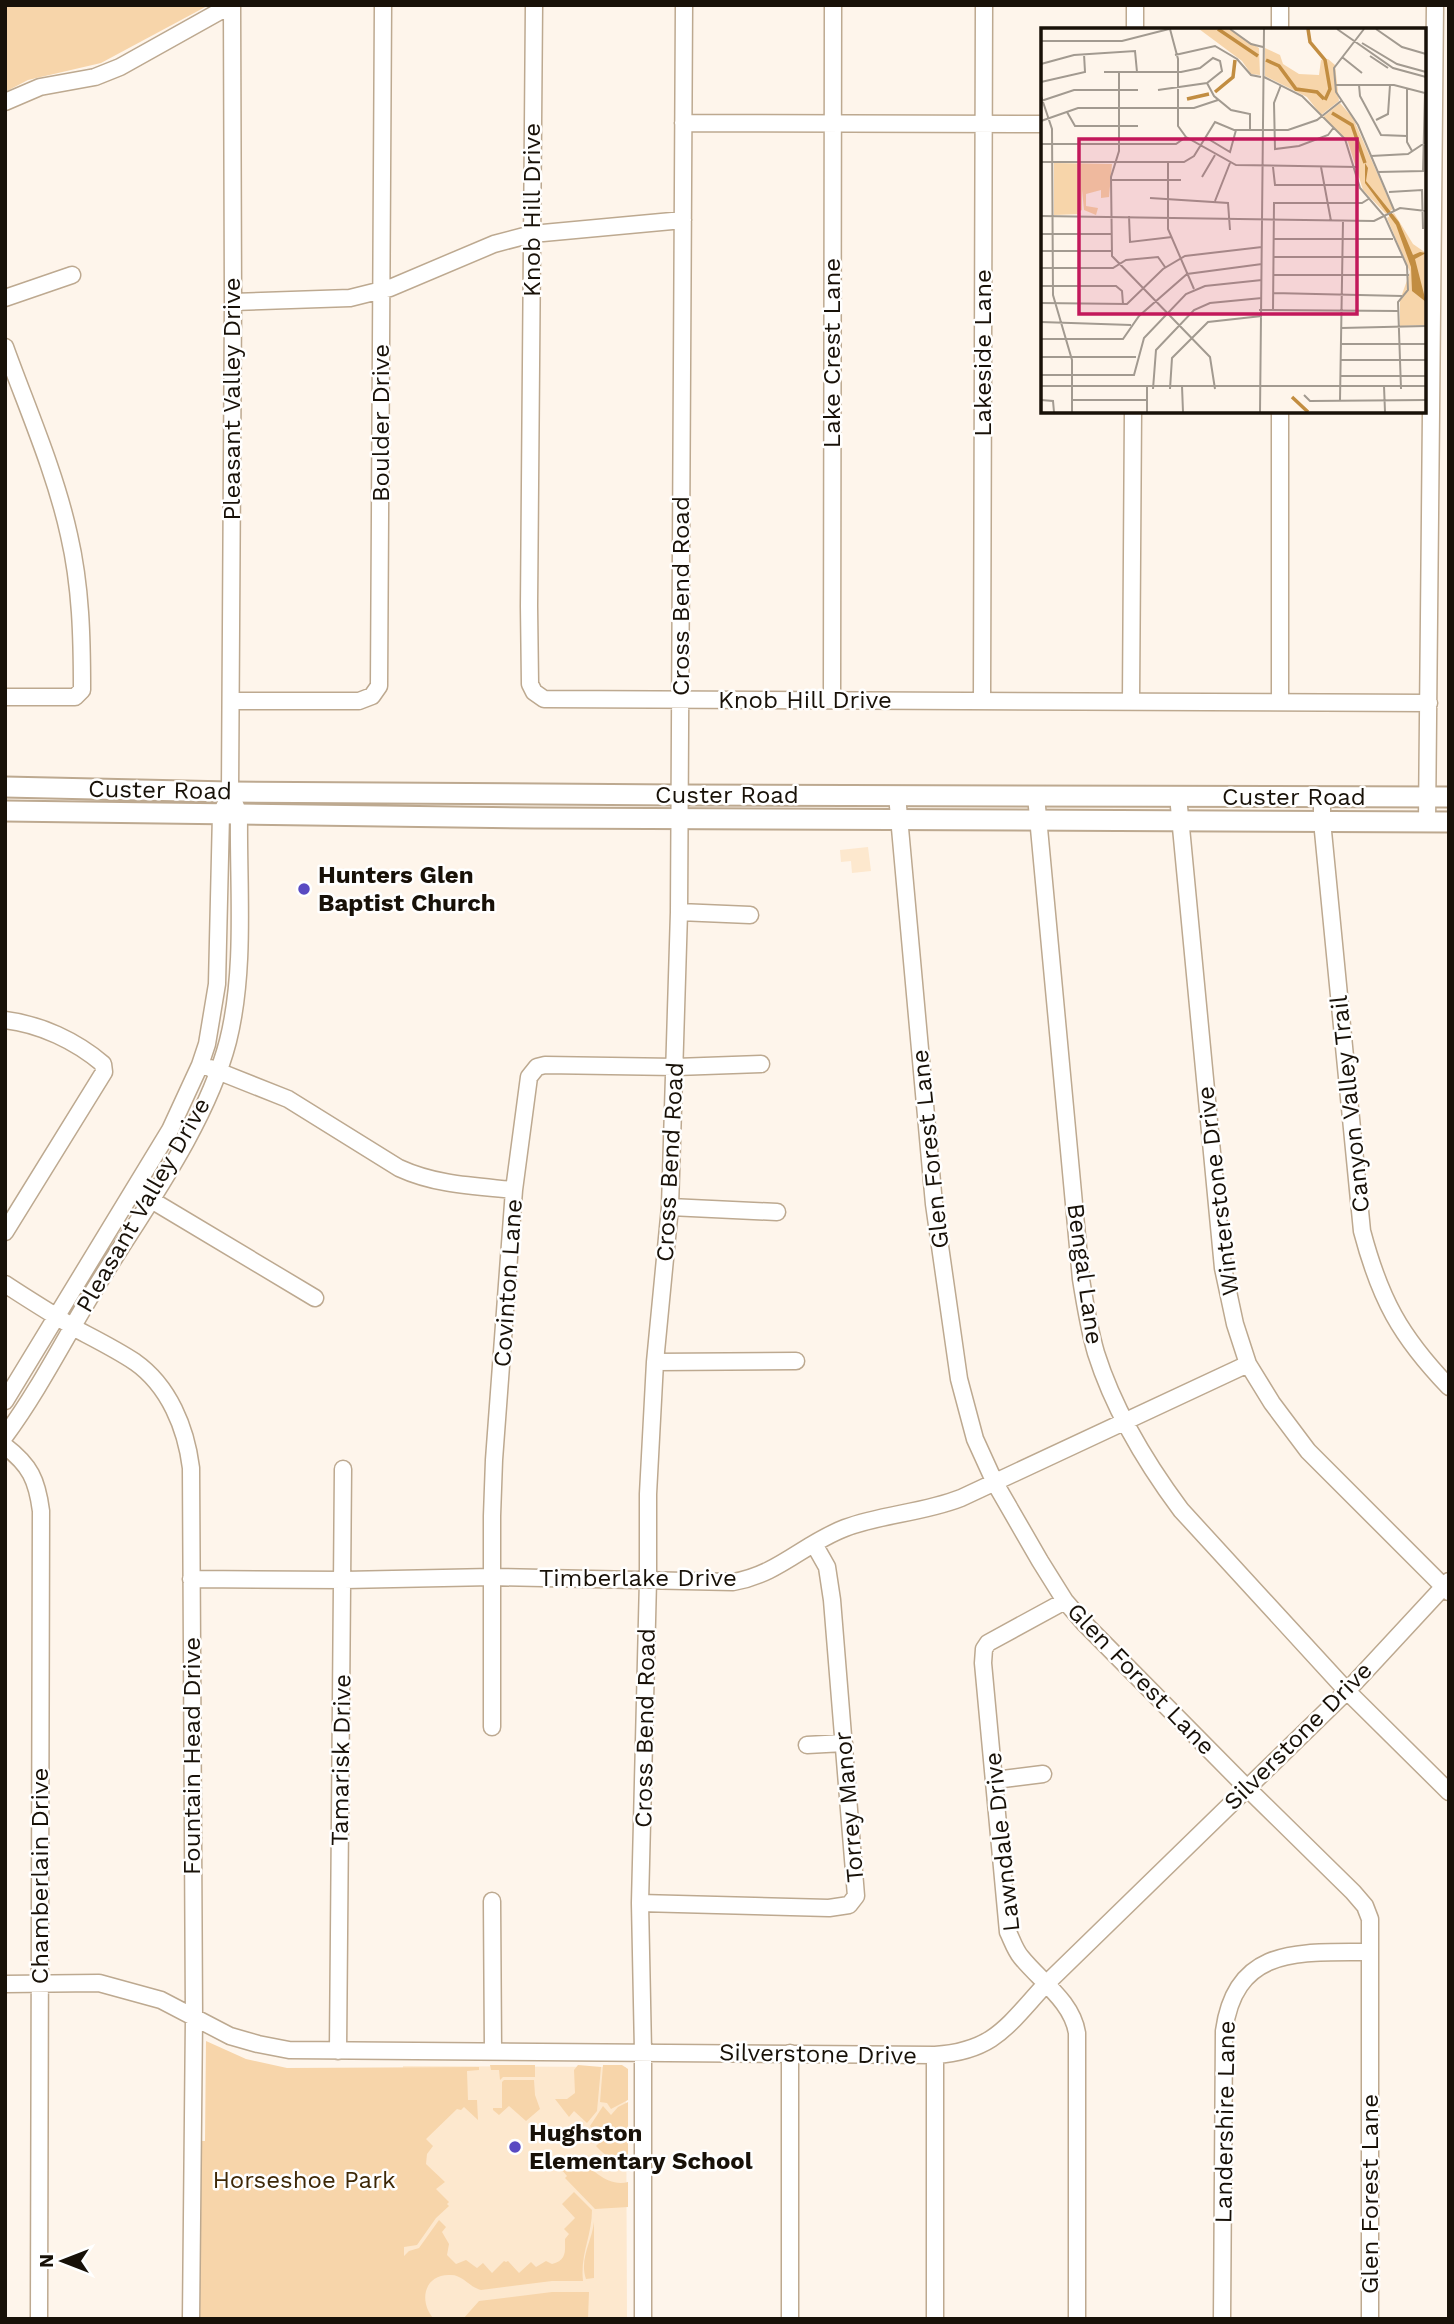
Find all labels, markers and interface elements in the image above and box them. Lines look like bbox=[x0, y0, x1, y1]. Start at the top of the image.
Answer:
inset map bbox=[1041, 28, 1426, 413]
street label: Knob Hill Drive bbox=[518, 123, 546, 297]
street label: Lake Crest Lane bbox=[818, 258, 846, 448]
street label: Lakeside Lane bbox=[969, 269, 997, 437]
street label: Pleasant Valley Drive bbox=[218, 277, 246, 521]
street label: Boulder Drive bbox=[367, 344, 395, 502]
street label: Cross Bend Road bbox=[667, 496, 695, 696]
street label: Knob Hill Drive bbox=[718, 686, 892, 714]
street label: Custer Road bbox=[88, 775, 232, 805]
street label: Custer Road bbox=[655, 781, 799, 809]
street label: Custer Road bbox=[1222, 783, 1366, 811]
place label: Hunters Glen Baptist Church bbox=[318, 861, 496, 917]
marker: Hunters Glen Baptist Church bbox=[296, 881, 312, 897]
street label: Canyon Valley Trail bbox=[1325, 993, 1375, 1214]
street label: Glen Forest Lane bbox=[906, 1048, 954, 1250]
street label: Cross Bend Road bbox=[651, 1061, 689, 1263]
street label: Winterstone Drive bbox=[1191, 1085, 1245, 1297]
street label: Pleasant Valley Drive bbox=[70, 1093, 216, 1317]
street label: Covinton Lane bbox=[488, 1198, 528, 1368]
street label: Bengal Lane bbox=[1061, 1202, 1109, 1346]
street label: Timberlake Drive bbox=[539, 1564, 737, 1592]
street label: Glen Forest Lane bbox=[1061, 1597, 1221, 1761]
street label: Cross Bend Road bbox=[629, 1628, 661, 1828]
street label: Fountain Head Drive bbox=[178, 1637, 206, 1875]
street label: Silverstone Drive bbox=[1218, 1656, 1378, 1816]
street label: Tamarisk Drive bbox=[326, 1674, 356, 1846]
street label: Torrey Manor bbox=[828, 1730, 870, 1884]
street label: Lawndale Drive bbox=[979, 1751, 1025, 1933]
street label: Chamberlain Drive bbox=[26, 1768, 54, 1984]
street label: Landershire Lane bbox=[1209, 2020, 1241, 2224]
street label: Silverstone Drive bbox=[719, 2038, 917, 2070]
street label: Glen Forest Lane bbox=[1356, 2094, 1384, 2294]
place label: Hughston Elementary School bbox=[529, 2119, 753, 2175]
marker: Hughston Elementary School bbox=[507, 2139, 523, 2155]
park label: Horseshoe Park bbox=[212, 2166, 396, 2194]
north arrow bbox=[28, 2226, 98, 2296]
text: N bbox=[35, 2254, 58, 2268]

